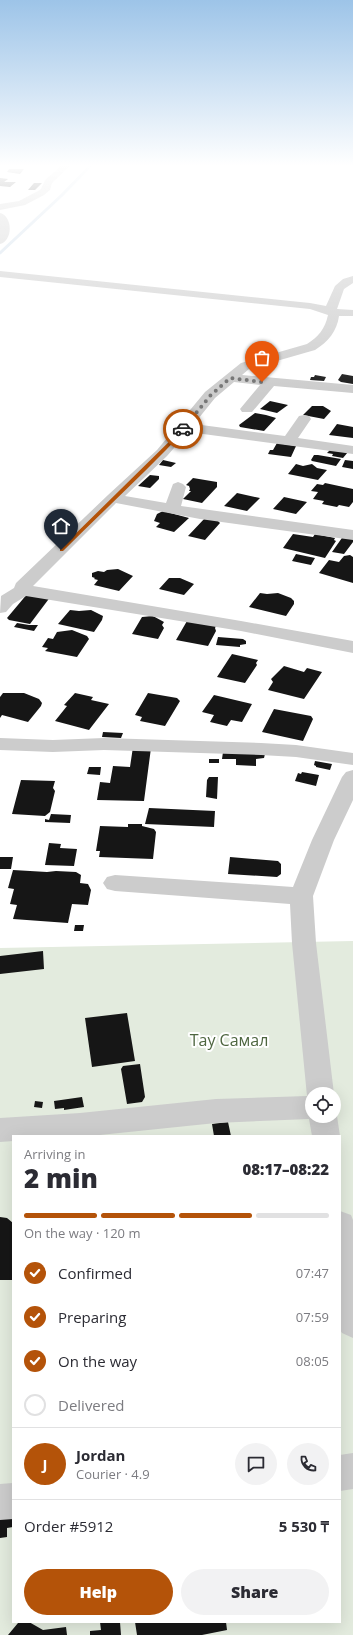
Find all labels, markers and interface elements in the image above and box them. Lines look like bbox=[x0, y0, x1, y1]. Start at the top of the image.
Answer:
pin bbox=[245, 341, 279, 382]
icon: bag bbox=[251, 347, 273, 369]
courier bbox=[163, 409, 203, 449]
icon: car bbox=[172, 418, 194, 440]
pin bbox=[44, 509, 78, 550]
icon: home bbox=[50, 515, 72, 537]
park label: Тау Самал bbox=[190, 1029, 268, 1051]
map controls bbox=[305, 1087, 341, 1123]
button: locate bbox=[305, 1087, 341, 1123]
text: Arriving in bbox=[24, 1145, 86, 1163]
text: 08:17–08:22 bbox=[243, 1159, 329, 1179]
text: 2 min bbox=[24, 1160, 98, 1196]
text: On the way · 120 m bbox=[24, 1224, 140, 1242]
icon: check bbox=[24, 1262, 46, 1284]
text: Confirmed bbox=[58, 1263, 132, 1283]
text: 07:47 bbox=[296, 1264, 329, 1282]
icon: check bbox=[24, 1306, 46, 1328]
text: Preparing bbox=[58, 1307, 126, 1327]
text: 07:59 bbox=[296, 1308, 329, 1326]
icon: check bbox=[24, 1350, 46, 1372]
text: On the way bbox=[58, 1351, 137, 1371]
text: 08:05 bbox=[296, 1352, 329, 1370]
text: Delivered bbox=[58, 1395, 125, 1415]
button: chat bbox=[235, 1443, 277, 1485]
button: phone bbox=[287, 1443, 329, 1485]
text: Jordan bbox=[76, 1445, 125, 1465]
text: J bbox=[43, 1454, 47, 1474]
text: Courier · 4.9 bbox=[76, 1465, 150, 1483]
text: Order #5912 bbox=[24, 1516, 113, 1536]
text: 5 530 ₸ bbox=[279, 1516, 329, 1536]
button: Help bbox=[24, 1569, 173, 1615]
button: Share bbox=[181, 1569, 329, 1615]

